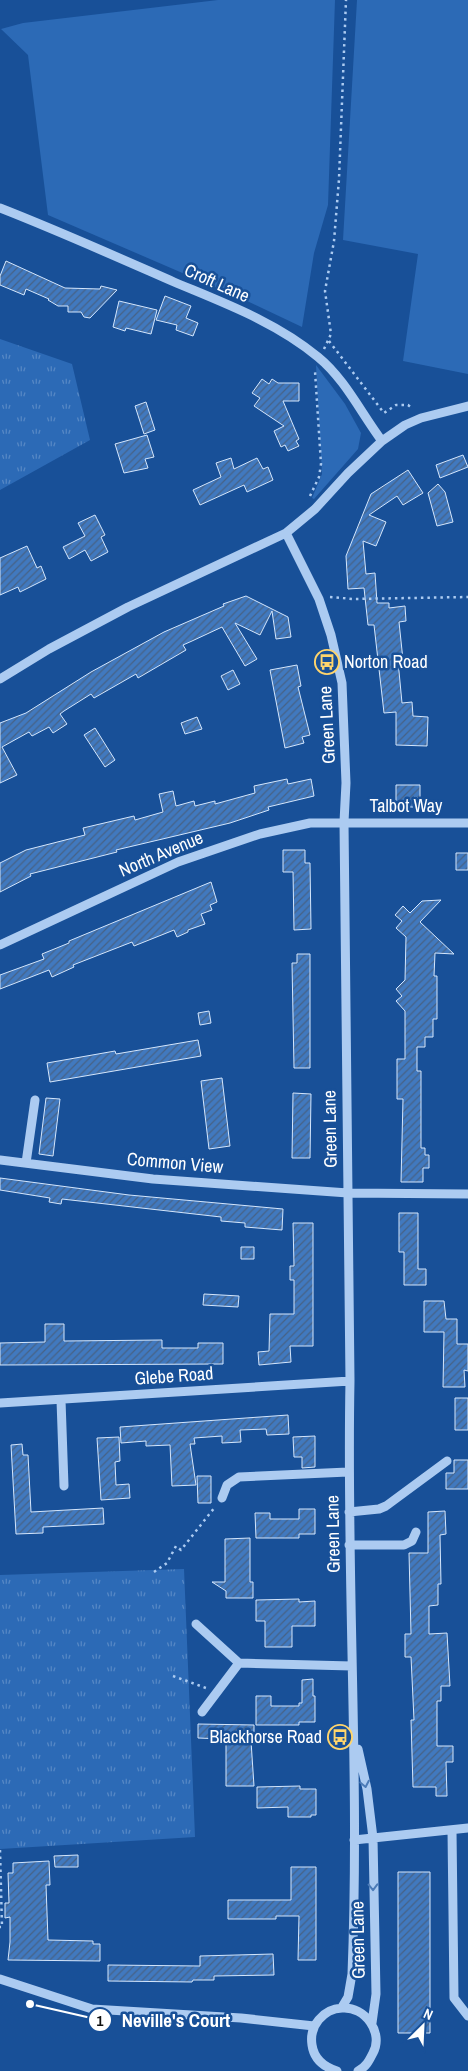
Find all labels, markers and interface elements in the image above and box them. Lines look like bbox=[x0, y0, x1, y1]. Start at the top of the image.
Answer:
street label: Croft Lane bbox=[181, 257, 254, 308]
bus stop icon: Norton Road bbox=[314, 649, 340, 675]
place label: Norton Road bbox=[344, 649, 428, 674]
street label: Green Lane bbox=[312, 685, 341, 765]
street label: Talbot Way bbox=[370, 793, 443, 818]
street label: North Avenue bbox=[115, 825, 207, 882]
street label: Green Lane bbox=[316, 1090, 343, 1168]
street label: Common View bbox=[126, 1146, 225, 1179]
street label: Glebe Road bbox=[134, 1360, 214, 1391]
street label: Green Lane bbox=[319, 1495, 346, 1573]
place label: Blackhorse Road bbox=[210, 1724, 322, 1749]
bus stop icon: Blackhorse Road bbox=[327, 1724, 353, 1750]
one-way arrow bbox=[360, 1780, 370, 1789]
one-way arrow bbox=[368, 1883, 379, 1891]
street label: Green Lane bbox=[344, 1901, 371, 1979]
north arrow bbox=[398, 2001, 448, 2051]
callout: Neville's Court bbox=[87, 2003, 241, 2037]
text: N bbox=[421, 2004, 436, 2024]
text: Neville's Court bbox=[122, 2007, 230, 2033]
text: 1 bbox=[97, 2010, 104, 2031]

